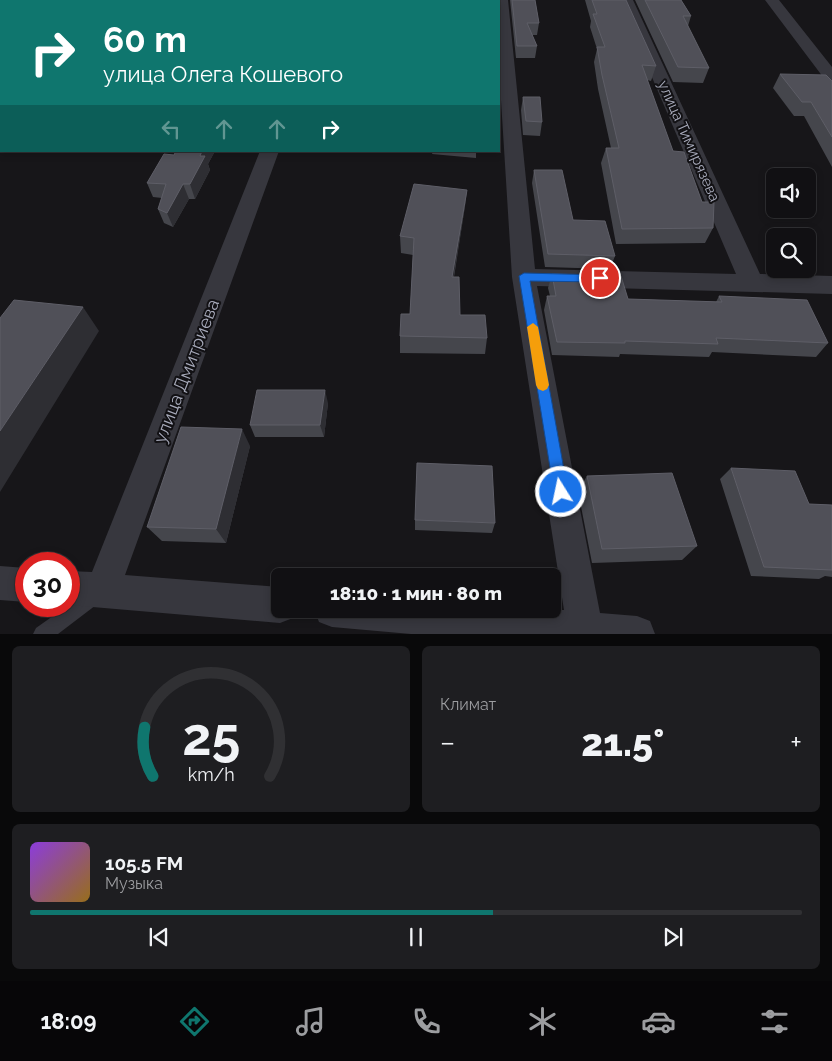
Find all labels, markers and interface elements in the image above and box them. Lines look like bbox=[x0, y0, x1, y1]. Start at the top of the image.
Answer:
text: 60 m bbox=[103, 19, 187, 60]
icon: right bbox=[20, 20, 85, 85]
text: улица Олега Кошевого bbox=[103, 61, 343, 87]
street label: улица Тимирязева bbox=[654, 78, 724, 204]
icon: left bbox=[157, 115, 185, 143]
icon: ahead bbox=[210, 115, 238, 143]
icon: ahead bbox=[263, 115, 291, 143]
icon: right bbox=[316, 115, 344, 143]
map controls bbox=[766, 168, 816, 278]
button: sound bbox=[766, 168, 816, 218]
button: search bbox=[766, 228, 816, 278]
pin bbox=[579, 257, 621, 299]
icon: arrive bbox=[586, 264, 614, 292]
street label: улица Дмитриева bbox=[149, 296, 223, 446]
position arrow bbox=[534, 465, 586, 517]
speed limit sign: 30 bbox=[15, 552, 80, 617]
text: 18:10 · 1 мин · 80 m bbox=[330, 582, 502, 604]
text: Климат bbox=[440, 695, 496, 714]
text: 25 bbox=[182, 706, 240, 767]
text: 21.5° bbox=[581, 720, 664, 765]
text: − bbox=[440, 726, 455, 759]
text: + bbox=[790, 726, 802, 759]
text: km/h bbox=[187, 764, 235, 785]
text: 105.5 FM bbox=[105, 852, 183, 874]
text: Музыка bbox=[105, 874, 163, 893]
icon: previous bbox=[145, 923, 173, 951]
icon: pause bbox=[402, 923, 430, 951]
icon: next bbox=[659, 923, 687, 951]
icon: directions bbox=[177, 1004, 212, 1039]
icon: music bbox=[293, 1004, 328, 1039]
icon: phone bbox=[409, 1004, 444, 1039]
icon: climate bbox=[525, 1004, 560, 1039]
icon: car bbox=[641, 1004, 676, 1039]
icon: filters bbox=[757, 1004, 792, 1039]
text: 18:09 bbox=[40, 1008, 96, 1034]

